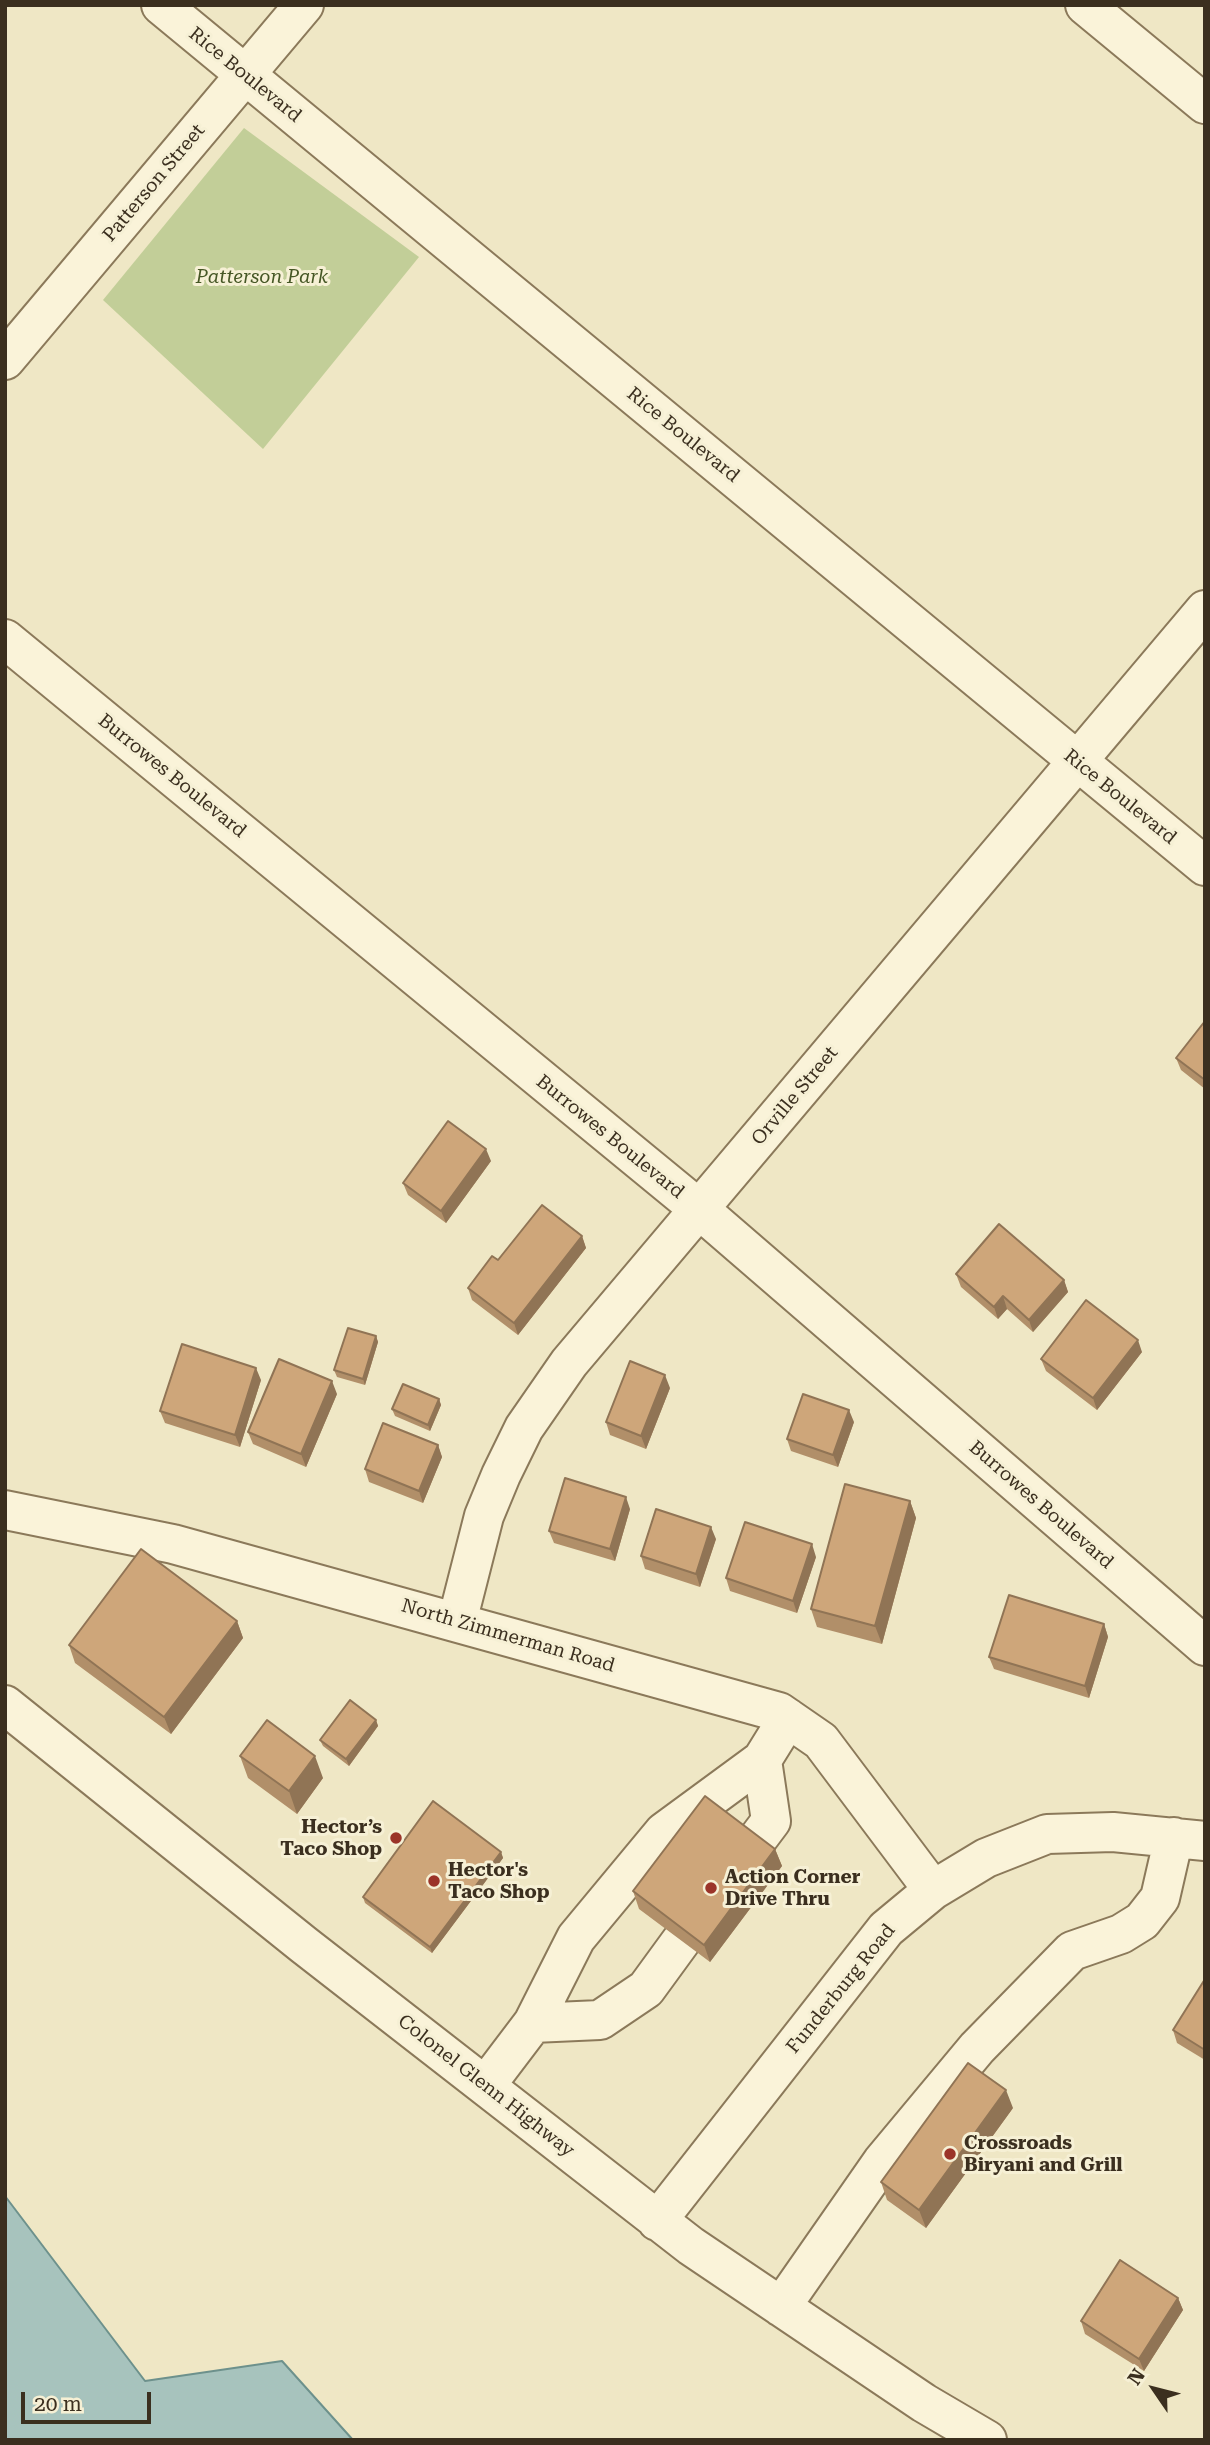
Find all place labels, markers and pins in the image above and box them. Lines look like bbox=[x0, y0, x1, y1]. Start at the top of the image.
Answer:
place label: Hector’s Taco Shop bbox=[280, 1816, 382, 1860]
marker: Hector’s Taco Shop bbox=[388, 1830, 404, 1846]
place label: Hector's Taco Shop bbox=[448, 1859, 550, 1903]
place label: Action Corner Drive Thru bbox=[725, 1866, 860, 1910]
marker: Hector's Taco Shop bbox=[426, 1873, 442, 1889]
marker: Action Corner Drive Thru bbox=[703, 1880, 719, 1896]
place label: Crossroads Biryani and Grill bbox=[964, 2132, 1123, 2176]
marker: Crossroads Biryani and Grill bbox=[942, 2146, 958, 2162]

